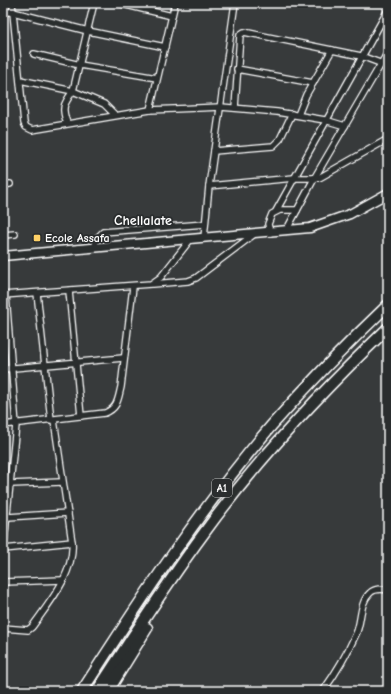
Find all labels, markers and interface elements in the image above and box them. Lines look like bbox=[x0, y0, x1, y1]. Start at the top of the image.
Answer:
district label: Chellalate bbox=[114, 212, 172, 229]
place label: Ecole Assafa bbox=[45, 231, 110, 245]
marker: Ecole Assafa bbox=[32, 233, 42, 243]
road number: A1 bbox=[212, 479, 232, 497]

